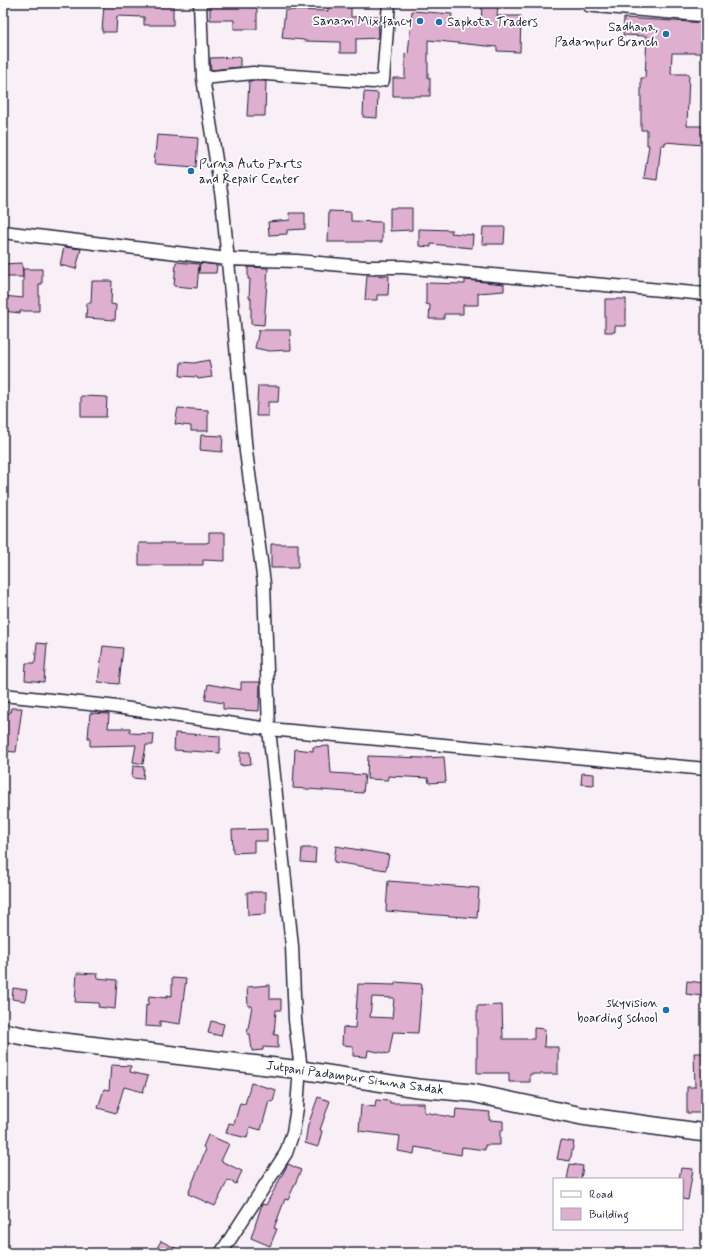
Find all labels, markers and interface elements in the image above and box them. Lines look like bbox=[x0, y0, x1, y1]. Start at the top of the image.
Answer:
place label: Sanam Mix fancy bbox=[313, 13, 412, 30]
place label: Sapkota Traders bbox=[447, 14, 538, 31]
marker: Sanam Mix fancy bbox=[415, 16, 425, 26]
marker: Sapkota Traders bbox=[434, 17, 444, 27]
place label: Sadhana, Padampur Branch bbox=[554, 19, 658, 51]
marker: Sadhana, Padampur Branch bbox=[661, 29, 671, 39]
place label: Purna Auto Parts and Repair Center bbox=[199, 156, 302, 188]
marker: Purna Auto Parts and Repair Center bbox=[186, 166, 196, 176]
place label: skyvision boarding school bbox=[577, 995, 658, 1029]
marker: skyvision boarding school bbox=[661, 1005, 671, 1015]
street label: Jutpani Padampur Simna Sadak bbox=[265, 1057, 446, 1099]
legend bbox=[553, 1178, 683, 1230]
text: Road bbox=[589, 1187, 613, 1203]
text: Building bbox=[589, 1207, 629, 1224]

